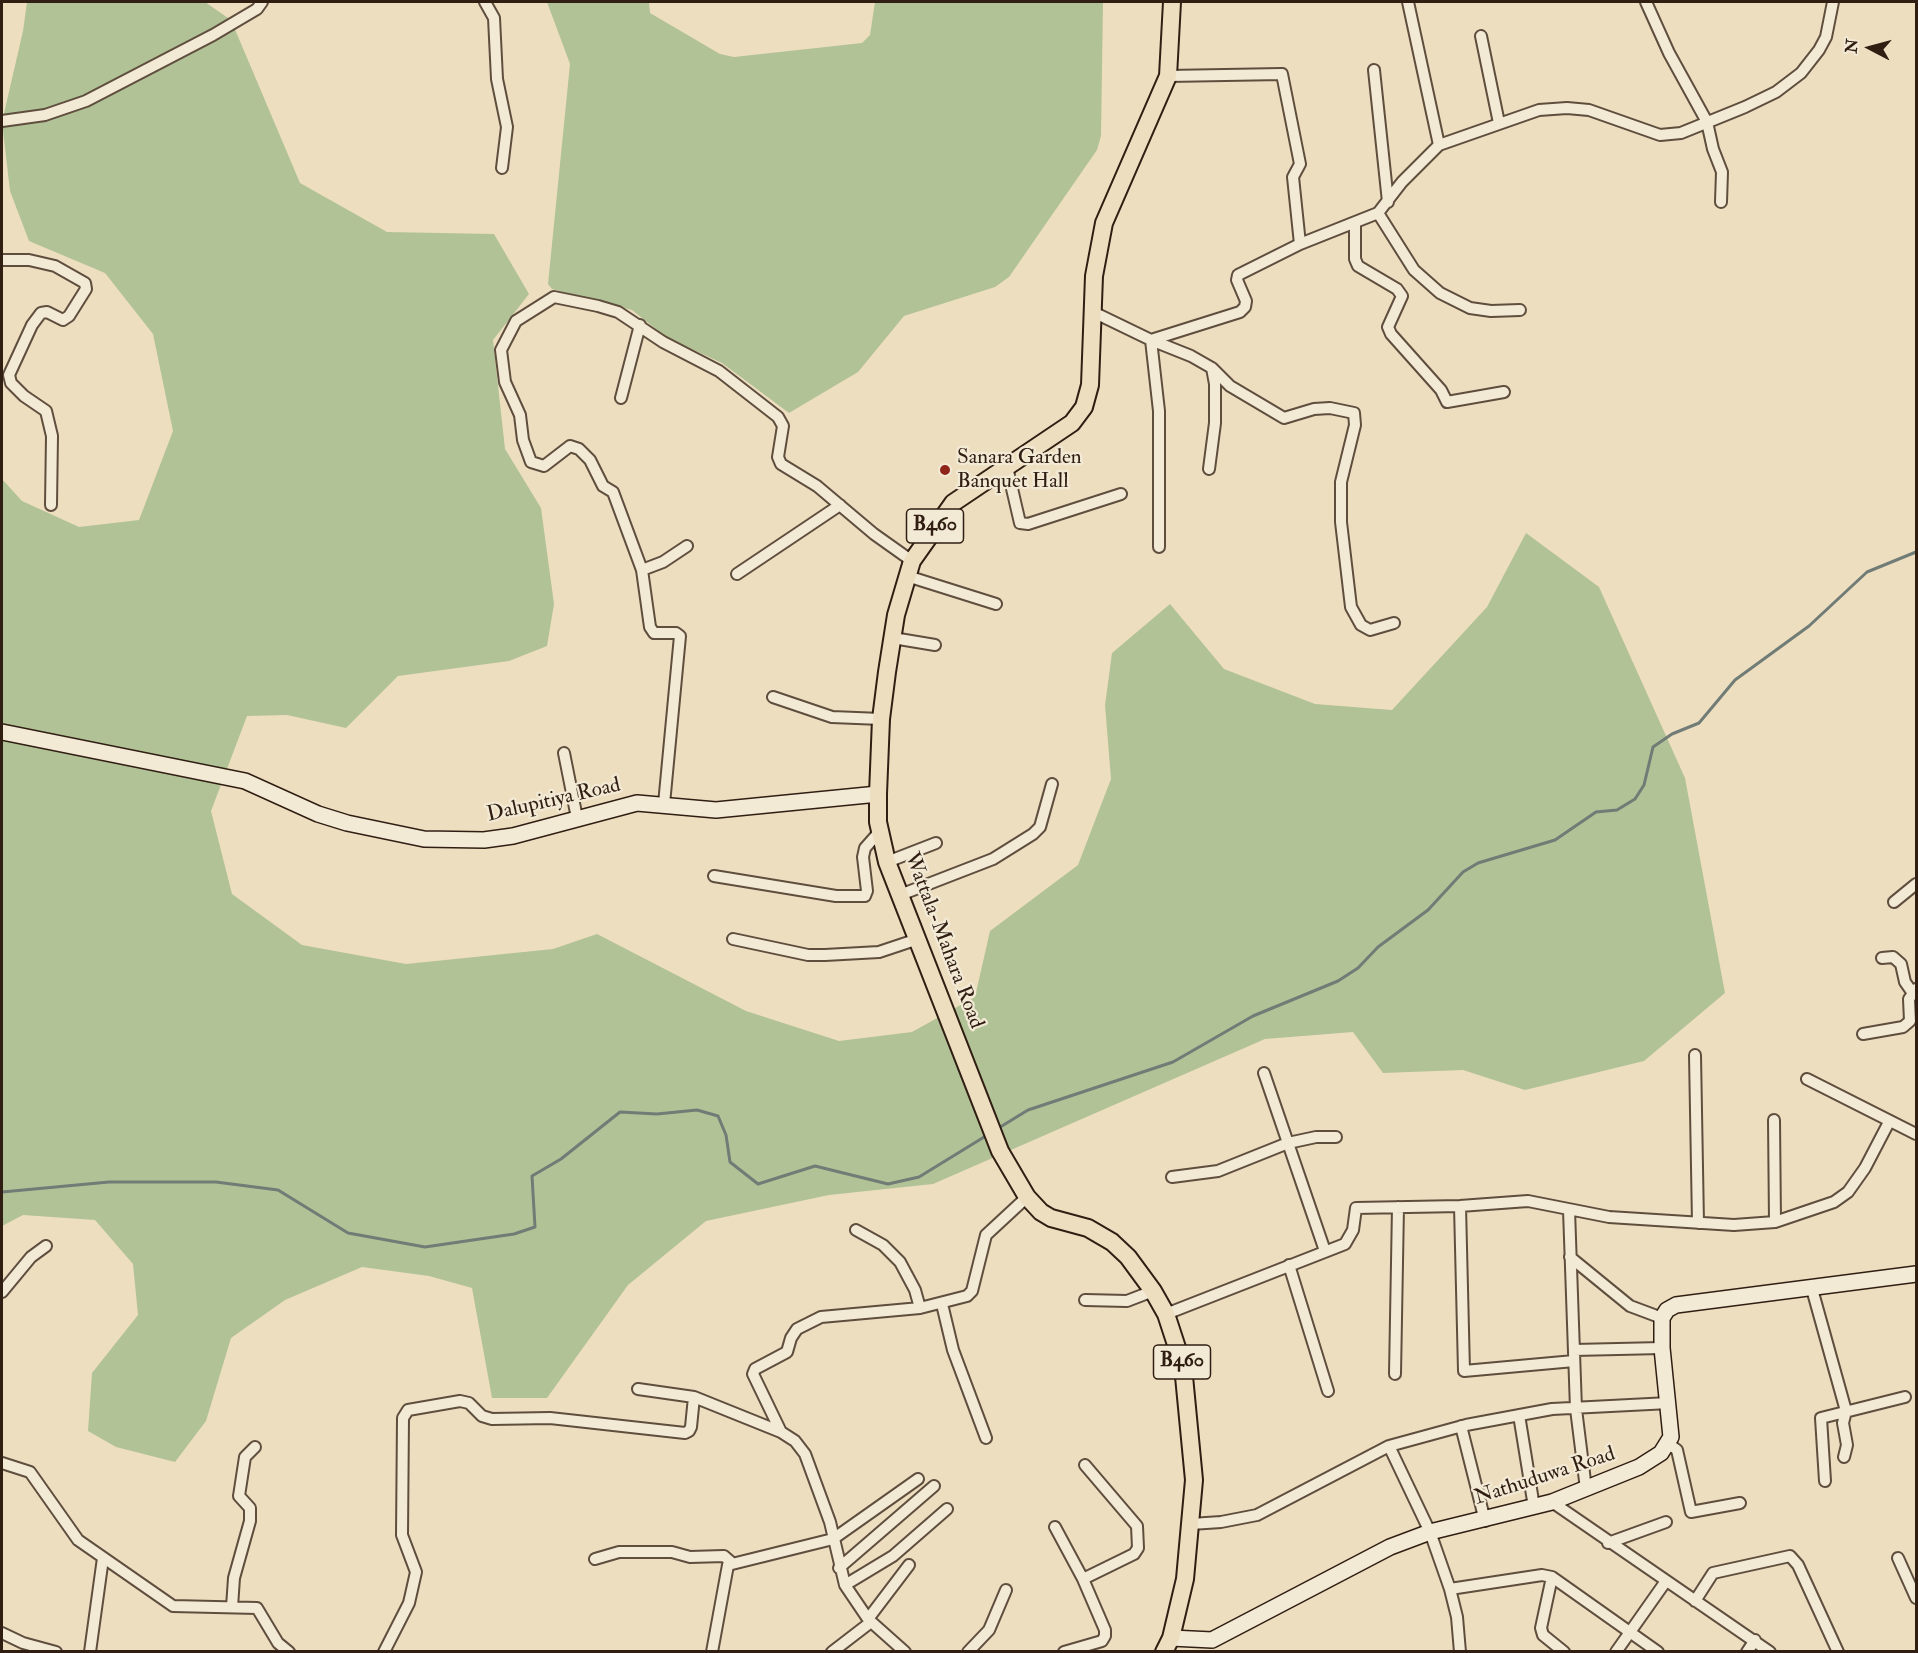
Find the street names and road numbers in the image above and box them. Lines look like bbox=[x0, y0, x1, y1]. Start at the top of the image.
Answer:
road number: B460 bbox=[906, 509, 964, 543]
street label: Dalupitiya Road bbox=[485, 773, 623, 829]
street label: Wattala-Mahara Road bbox=[898, 849, 988, 1033]
road number: B460 bbox=[1154, 1345, 1210, 1379]
street label: Nathuduwa Road bbox=[1471, 1442, 1619, 1512]

